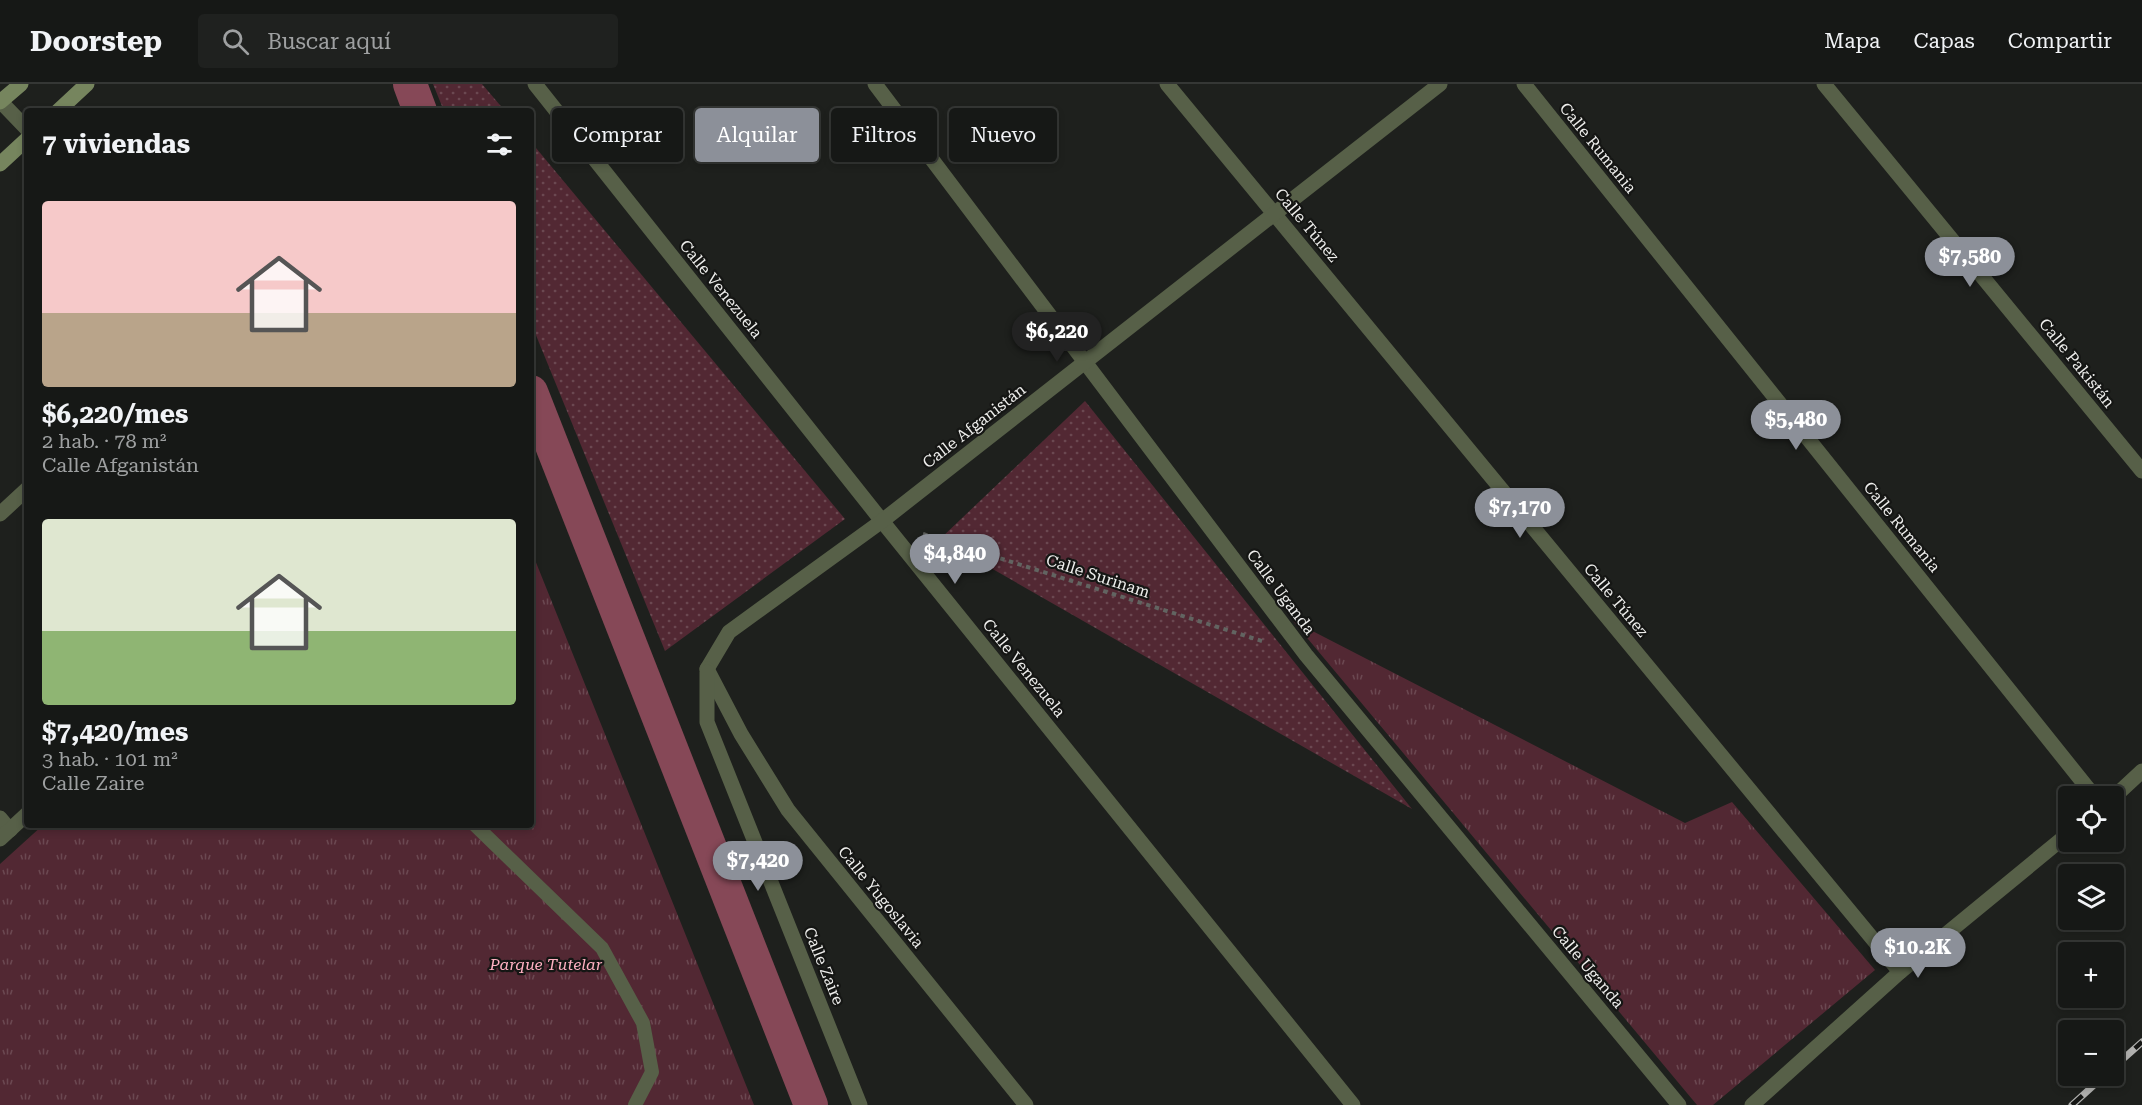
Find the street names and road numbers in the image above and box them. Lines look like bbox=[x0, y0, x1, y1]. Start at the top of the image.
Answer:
street label: Calle Rumania bbox=[1556, 99, 1641, 197]
street label: Calle Túnez bbox=[1271, 184, 1343, 266]
street label: Calle Venezuela bbox=[676, 236, 767, 342]
street label: Calle Pakistán bbox=[2035, 315, 2119, 411]
street label: Calle Afganistán bbox=[919, 380, 1029, 472]
street label: Calle Rumania bbox=[1860, 478, 1945, 576]
street label: Calle Uganda bbox=[1243, 546, 1319, 639]
street label: Calle Surinam bbox=[1044, 550, 1153, 602]
street label: Calle Túnez bbox=[1580, 559, 1652, 641]
street label: Calle Venezuela bbox=[979, 615, 1070, 721]
street label: Calle Yugoslavia bbox=[834, 842, 928, 952]
street label: Calle Uganda bbox=[1548, 922, 1628, 1012]
street label: Calle Zaire bbox=[800, 924, 848, 1008]

